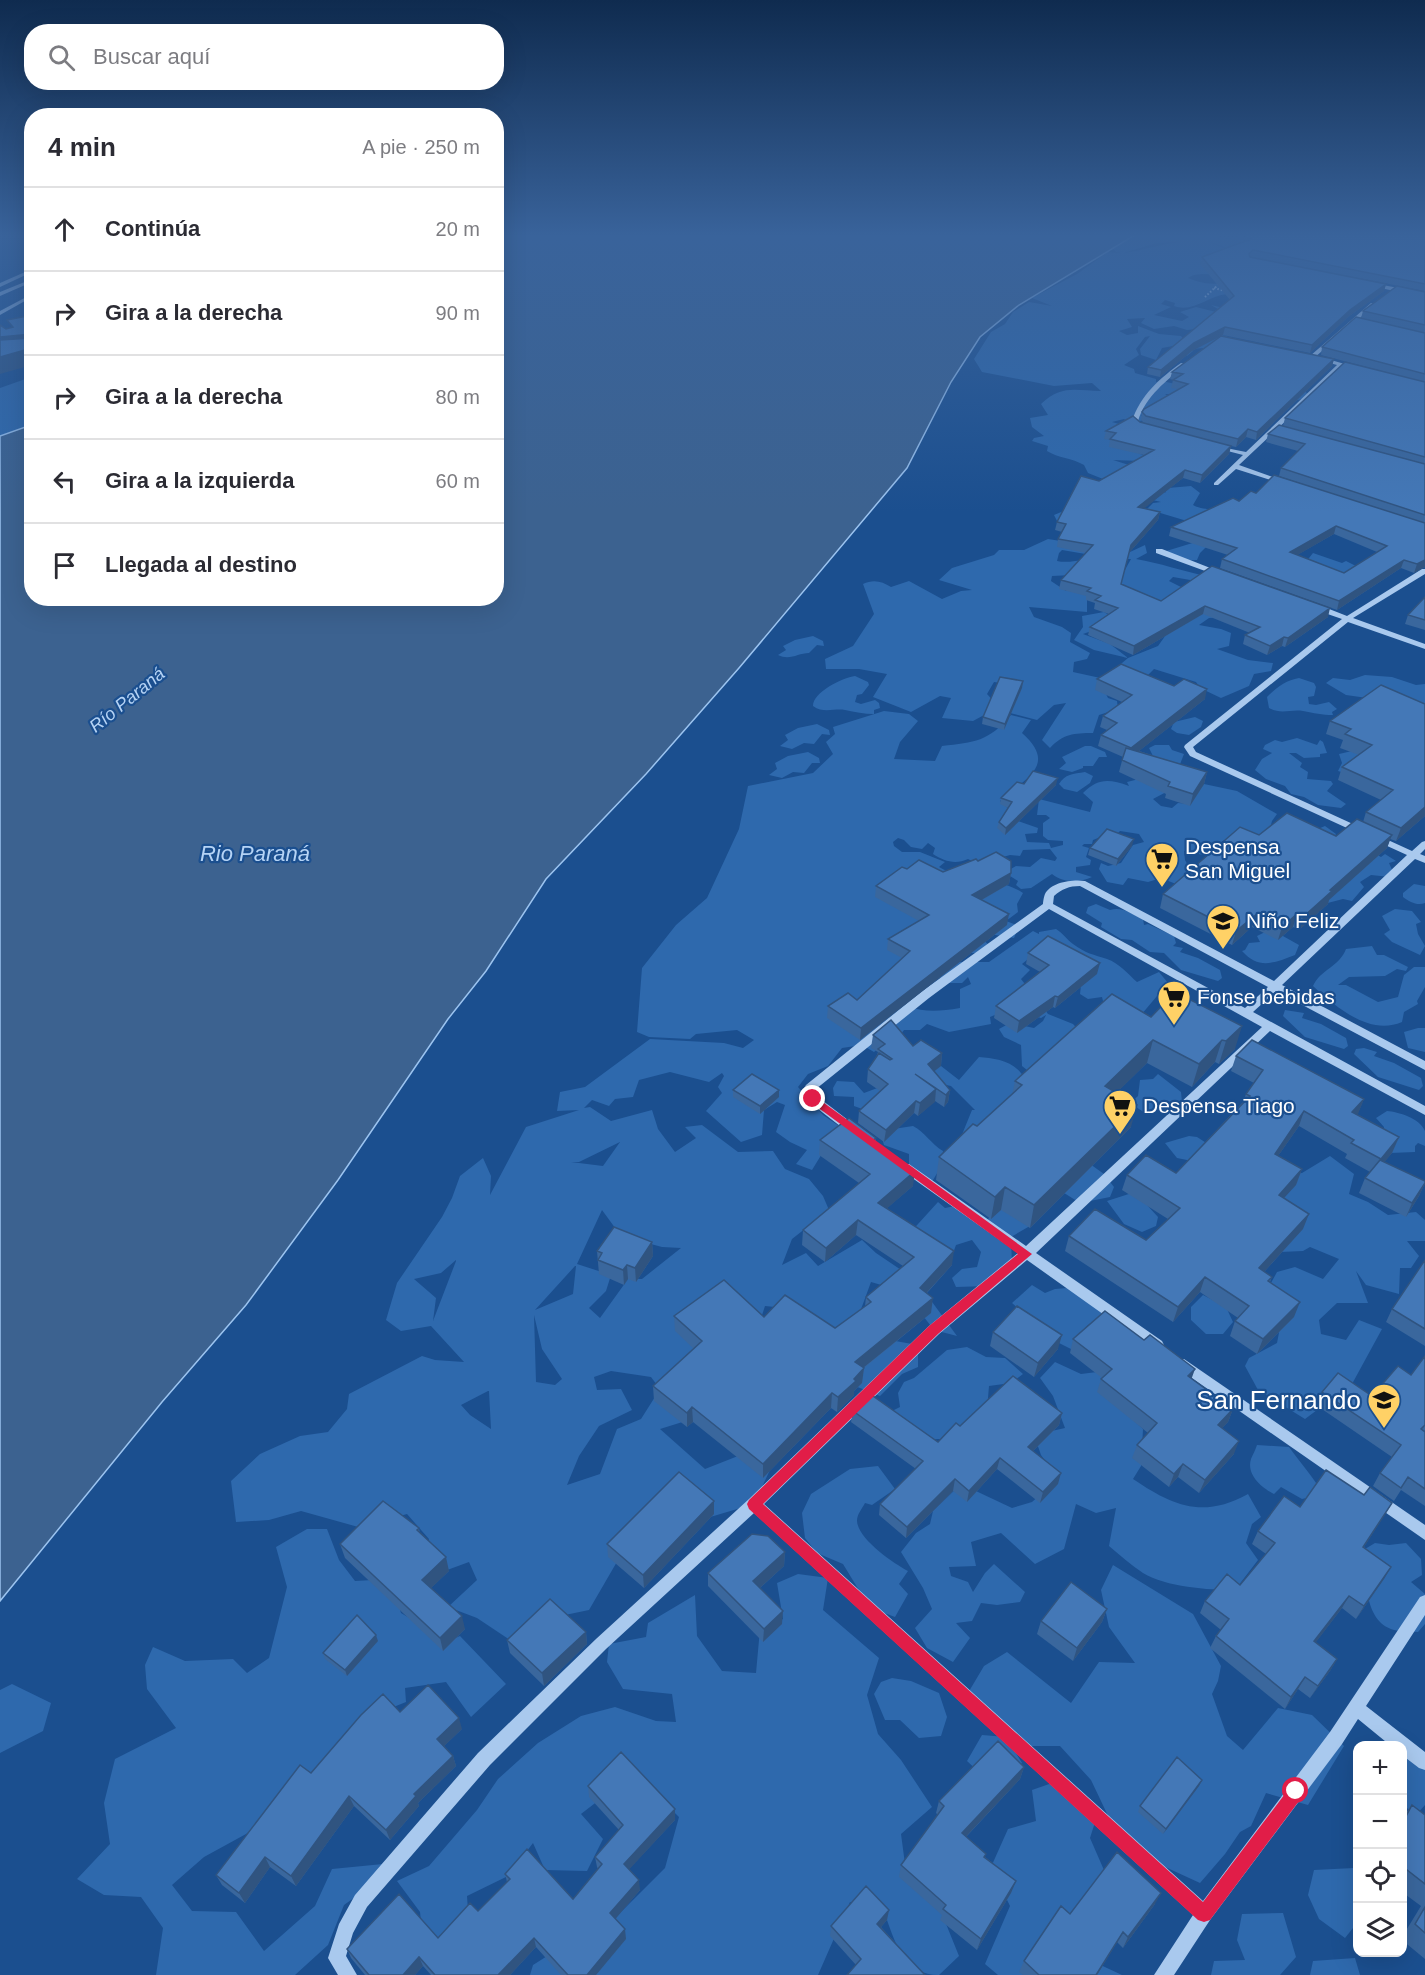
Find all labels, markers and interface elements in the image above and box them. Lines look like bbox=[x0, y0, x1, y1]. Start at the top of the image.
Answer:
search box bbox=[24, 24, 504, 90]
icon: search bbox=[45, 41, 78, 74]
text: Buscar aquí bbox=[93, 44, 210, 69]
text: 4 min bbox=[48, 132, 116, 162]
text: A pie · 250 m bbox=[362, 136, 480, 158]
icon: ahead bbox=[48, 213, 81, 246]
text: Continúa bbox=[105, 216, 200, 241]
text: 20 m bbox=[436, 218, 480, 240]
icon: right bbox=[48, 297, 81, 330]
text: Gira a la derecha bbox=[105, 300, 282, 325]
text: 90 m bbox=[436, 302, 480, 324]
icon: right bbox=[48, 381, 81, 414]
text: Gira a la derecha bbox=[105, 384, 282, 409]
text: 80 m bbox=[436, 386, 480, 408]
icon: left bbox=[48, 465, 81, 498]
text: Gira a la izquierda bbox=[105, 468, 295, 493]
text: 60 m bbox=[436, 470, 480, 492]
icon: arrive bbox=[48, 549, 81, 582]
text: Llegada al destino bbox=[105, 552, 297, 577]
water label: Río Paraná bbox=[85, 664, 169, 736]
place label: Despensa San Miguel bbox=[1185, 835, 1290, 882]
water label: Rio Paraná bbox=[200, 841, 310, 866]
supermarket icon: Despensa San Miguel bbox=[1144, 841, 1180, 888]
school or university icon: Niño Feliz bbox=[1205, 903, 1241, 950]
place label: Niño Feliz bbox=[1246, 909, 1339, 932]
supermarket icon: Fonse bebidas bbox=[1156, 979, 1192, 1026]
place label: Fonse bebidas bbox=[1197, 985, 1335, 1008]
route end bbox=[799, 1085, 825, 1111]
supermarket icon: Despensa Tiago bbox=[1102, 1088, 1138, 1135]
place label: Despensa Tiago bbox=[1143, 1094, 1295, 1117]
school or university icon: San Fernando bbox=[1366, 1382, 1402, 1429]
place label: San Fernando bbox=[1196, 1385, 1361, 1415]
map controls bbox=[1353, 1741, 1407, 1957]
button: + bbox=[1353, 1741, 1407, 1795]
route start bbox=[1282, 1777, 1308, 1803]
button: − bbox=[1353, 1795, 1407, 1849]
button: locate bbox=[1353, 1849, 1407, 1903]
button: layers bbox=[1353, 1903, 1407, 1957]

